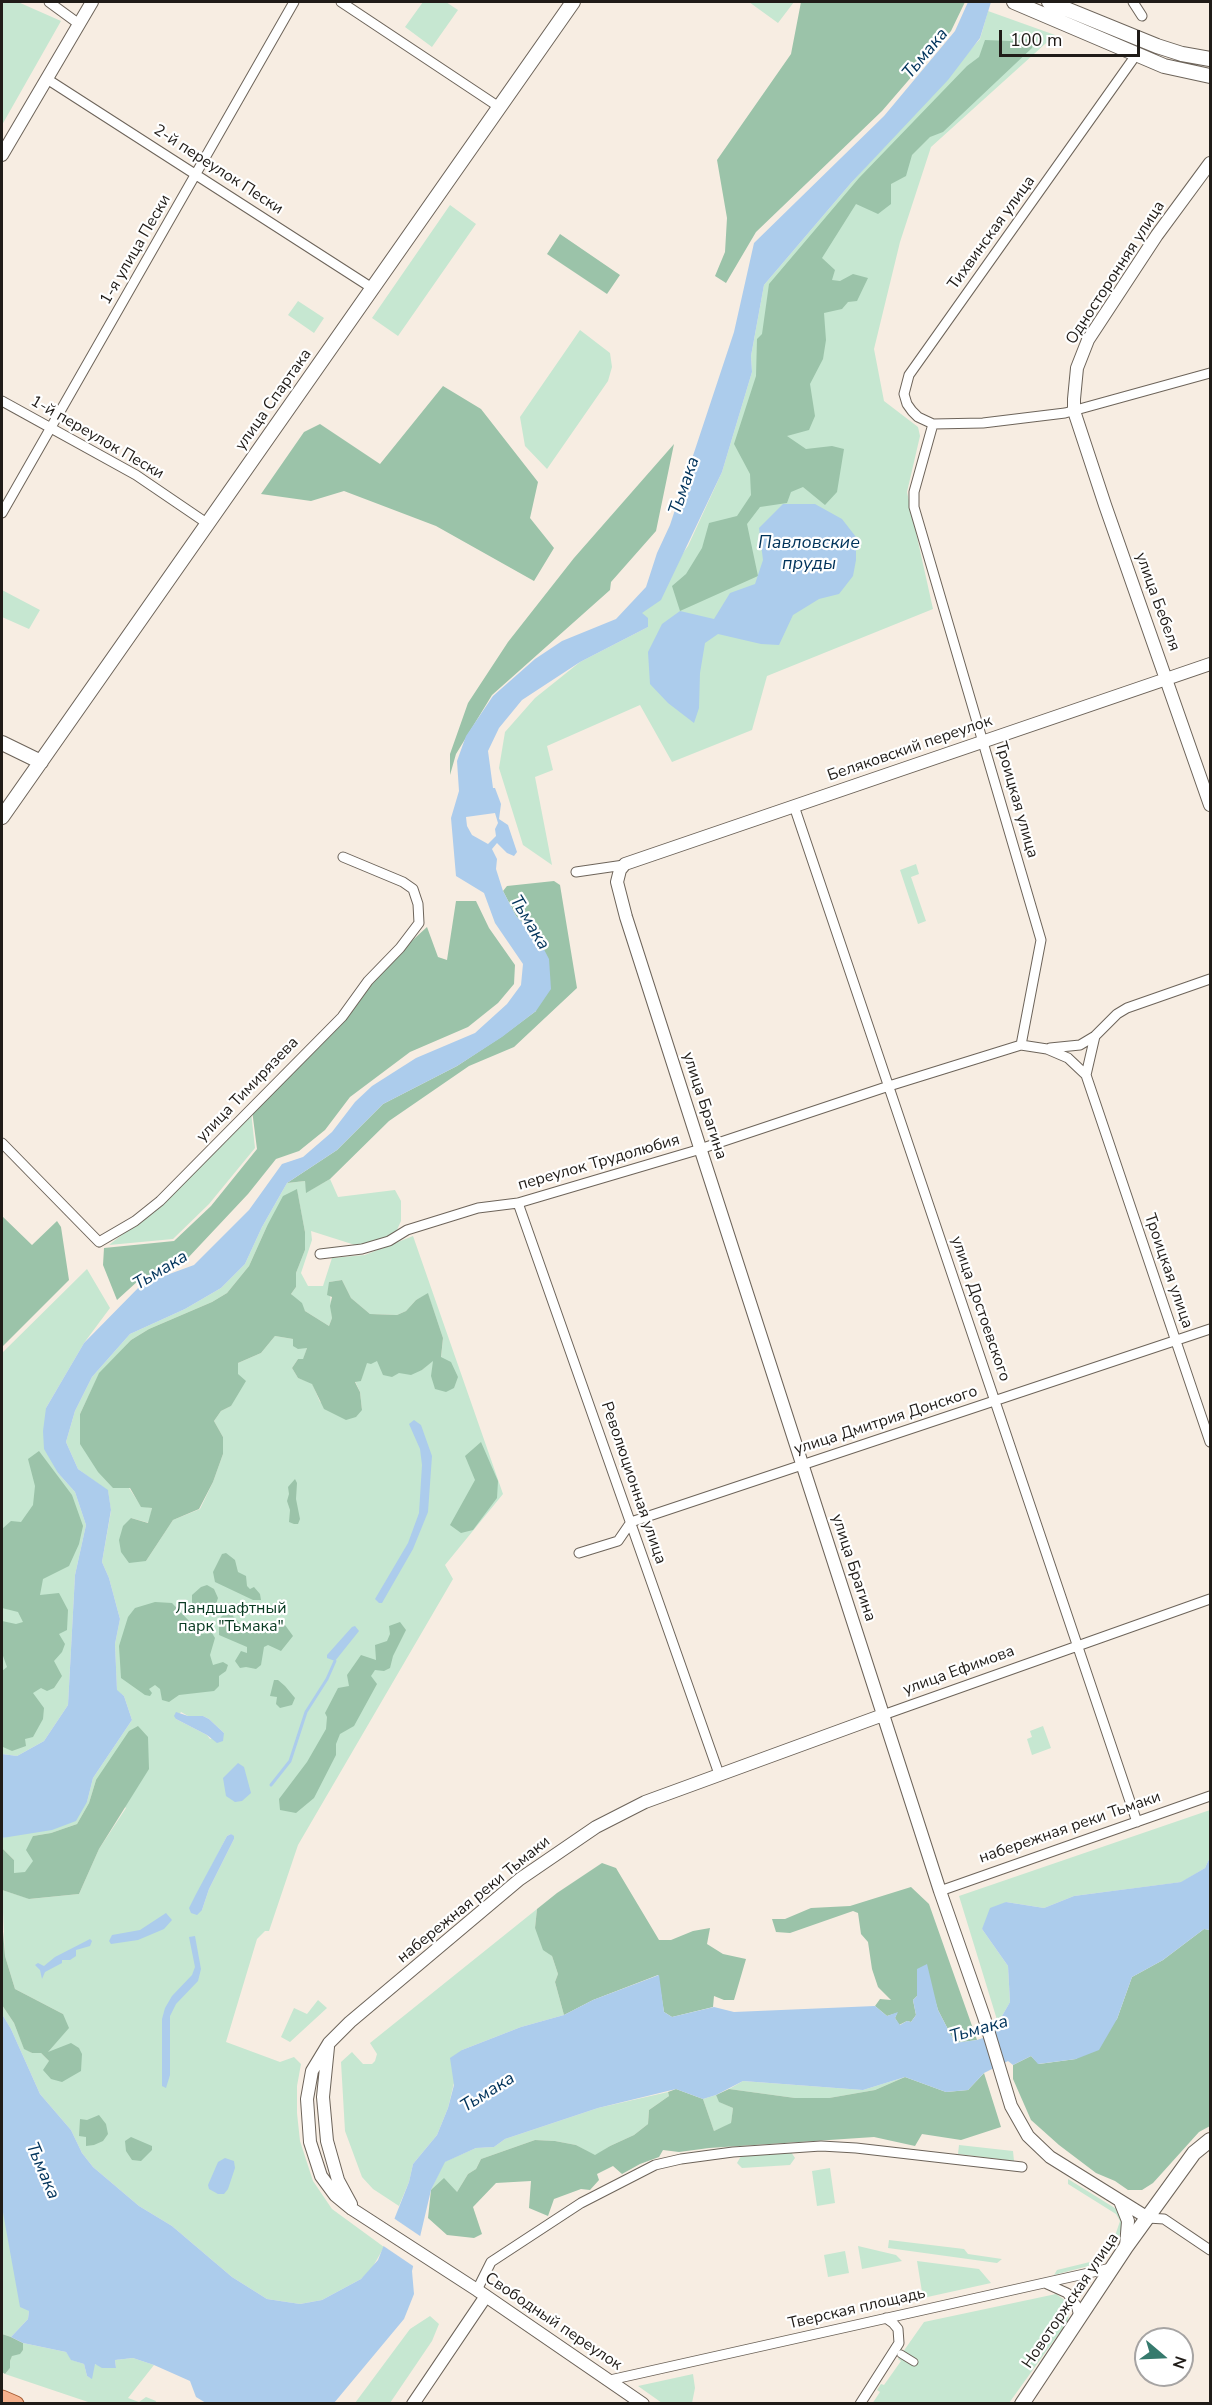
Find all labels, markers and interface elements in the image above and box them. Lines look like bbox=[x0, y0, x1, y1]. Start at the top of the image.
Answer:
scale bar bbox=[1002, 18, 1143, 56]
water label: Тьмака bbox=[898, 24, 954, 84]
text: 100 m bbox=[1010, 28, 1062, 52]
street label: 2-й переулок Пески bbox=[150, 121, 286, 219]
street label: Тихвинская улица bbox=[944, 172, 1040, 294]
street label: 1-я улица Пески bbox=[97, 192, 175, 308]
street label: Односторонняя улица bbox=[1062, 198, 1170, 348]
street label: улица Спартака bbox=[232, 345, 316, 455]
street label: 1-й переулок Пески bbox=[27, 392, 167, 484]
water label: Тьмака bbox=[665, 454, 705, 518]
water label: Павловские пруды bbox=[758, 533, 860, 576]
street label: улица Бебеля bbox=[1130, 550, 1184, 654]
street label: Беляковский переулок bbox=[825, 712, 995, 786]
street label: Троицкая улица bbox=[990, 740, 1042, 860]
water label: Тьмака bbox=[504, 892, 554, 954]
street label: улица Тимирязева bbox=[193, 1034, 303, 1146]
street label: улица Брагина bbox=[678, 1050, 730, 1162]
street label: переулок Трудолюбия bbox=[516, 1131, 682, 1195]
street label: Троицкая улица bbox=[1139, 1211, 1197, 1331]
street label: улица Достоевского bbox=[946, 1234, 1014, 1384]
water label: Тьмака bbox=[130, 1246, 192, 1296]
street label: улица Дмитрия Донского bbox=[792, 1382, 980, 1460]
street label: Революционная улица bbox=[596, 1399, 670, 1567]
street label: улица Брагина bbox=[827, 1512, 879, 1624]
park label: Ландшафтный парк "Тьмака" bbox=[176, 1599, 286, 1637]
street label: улица Ефимова bbox=[901, 1642, 1017, 1700]
street label: набережная реки Тьмаки bbox=[976, 1788, 1164, 1868]
street label: набережная реки Тьмаки bbox=[394, 1832, 554, 1968]
water label: Тьмака bbox=[947, 2011, 1011, 2049]
water label: Тьмака bbox=[457, 2068, 519, 2118]
water label: Тьмака bbox=[20, 2139, 64, 2203]
street label: Новоторжская улица bbox=[1019, 2230, 1123, 2372]
street label: Свободный переулок bbox=[481, 2269, 625, 2375]
street label: Тверская площадь bbox=[787, 2284, 927, 2334]
north arrow bbox=[1134, 2327, 1194, 2387]
text: N bbox=[1167, 2353, 1191, 2371]

